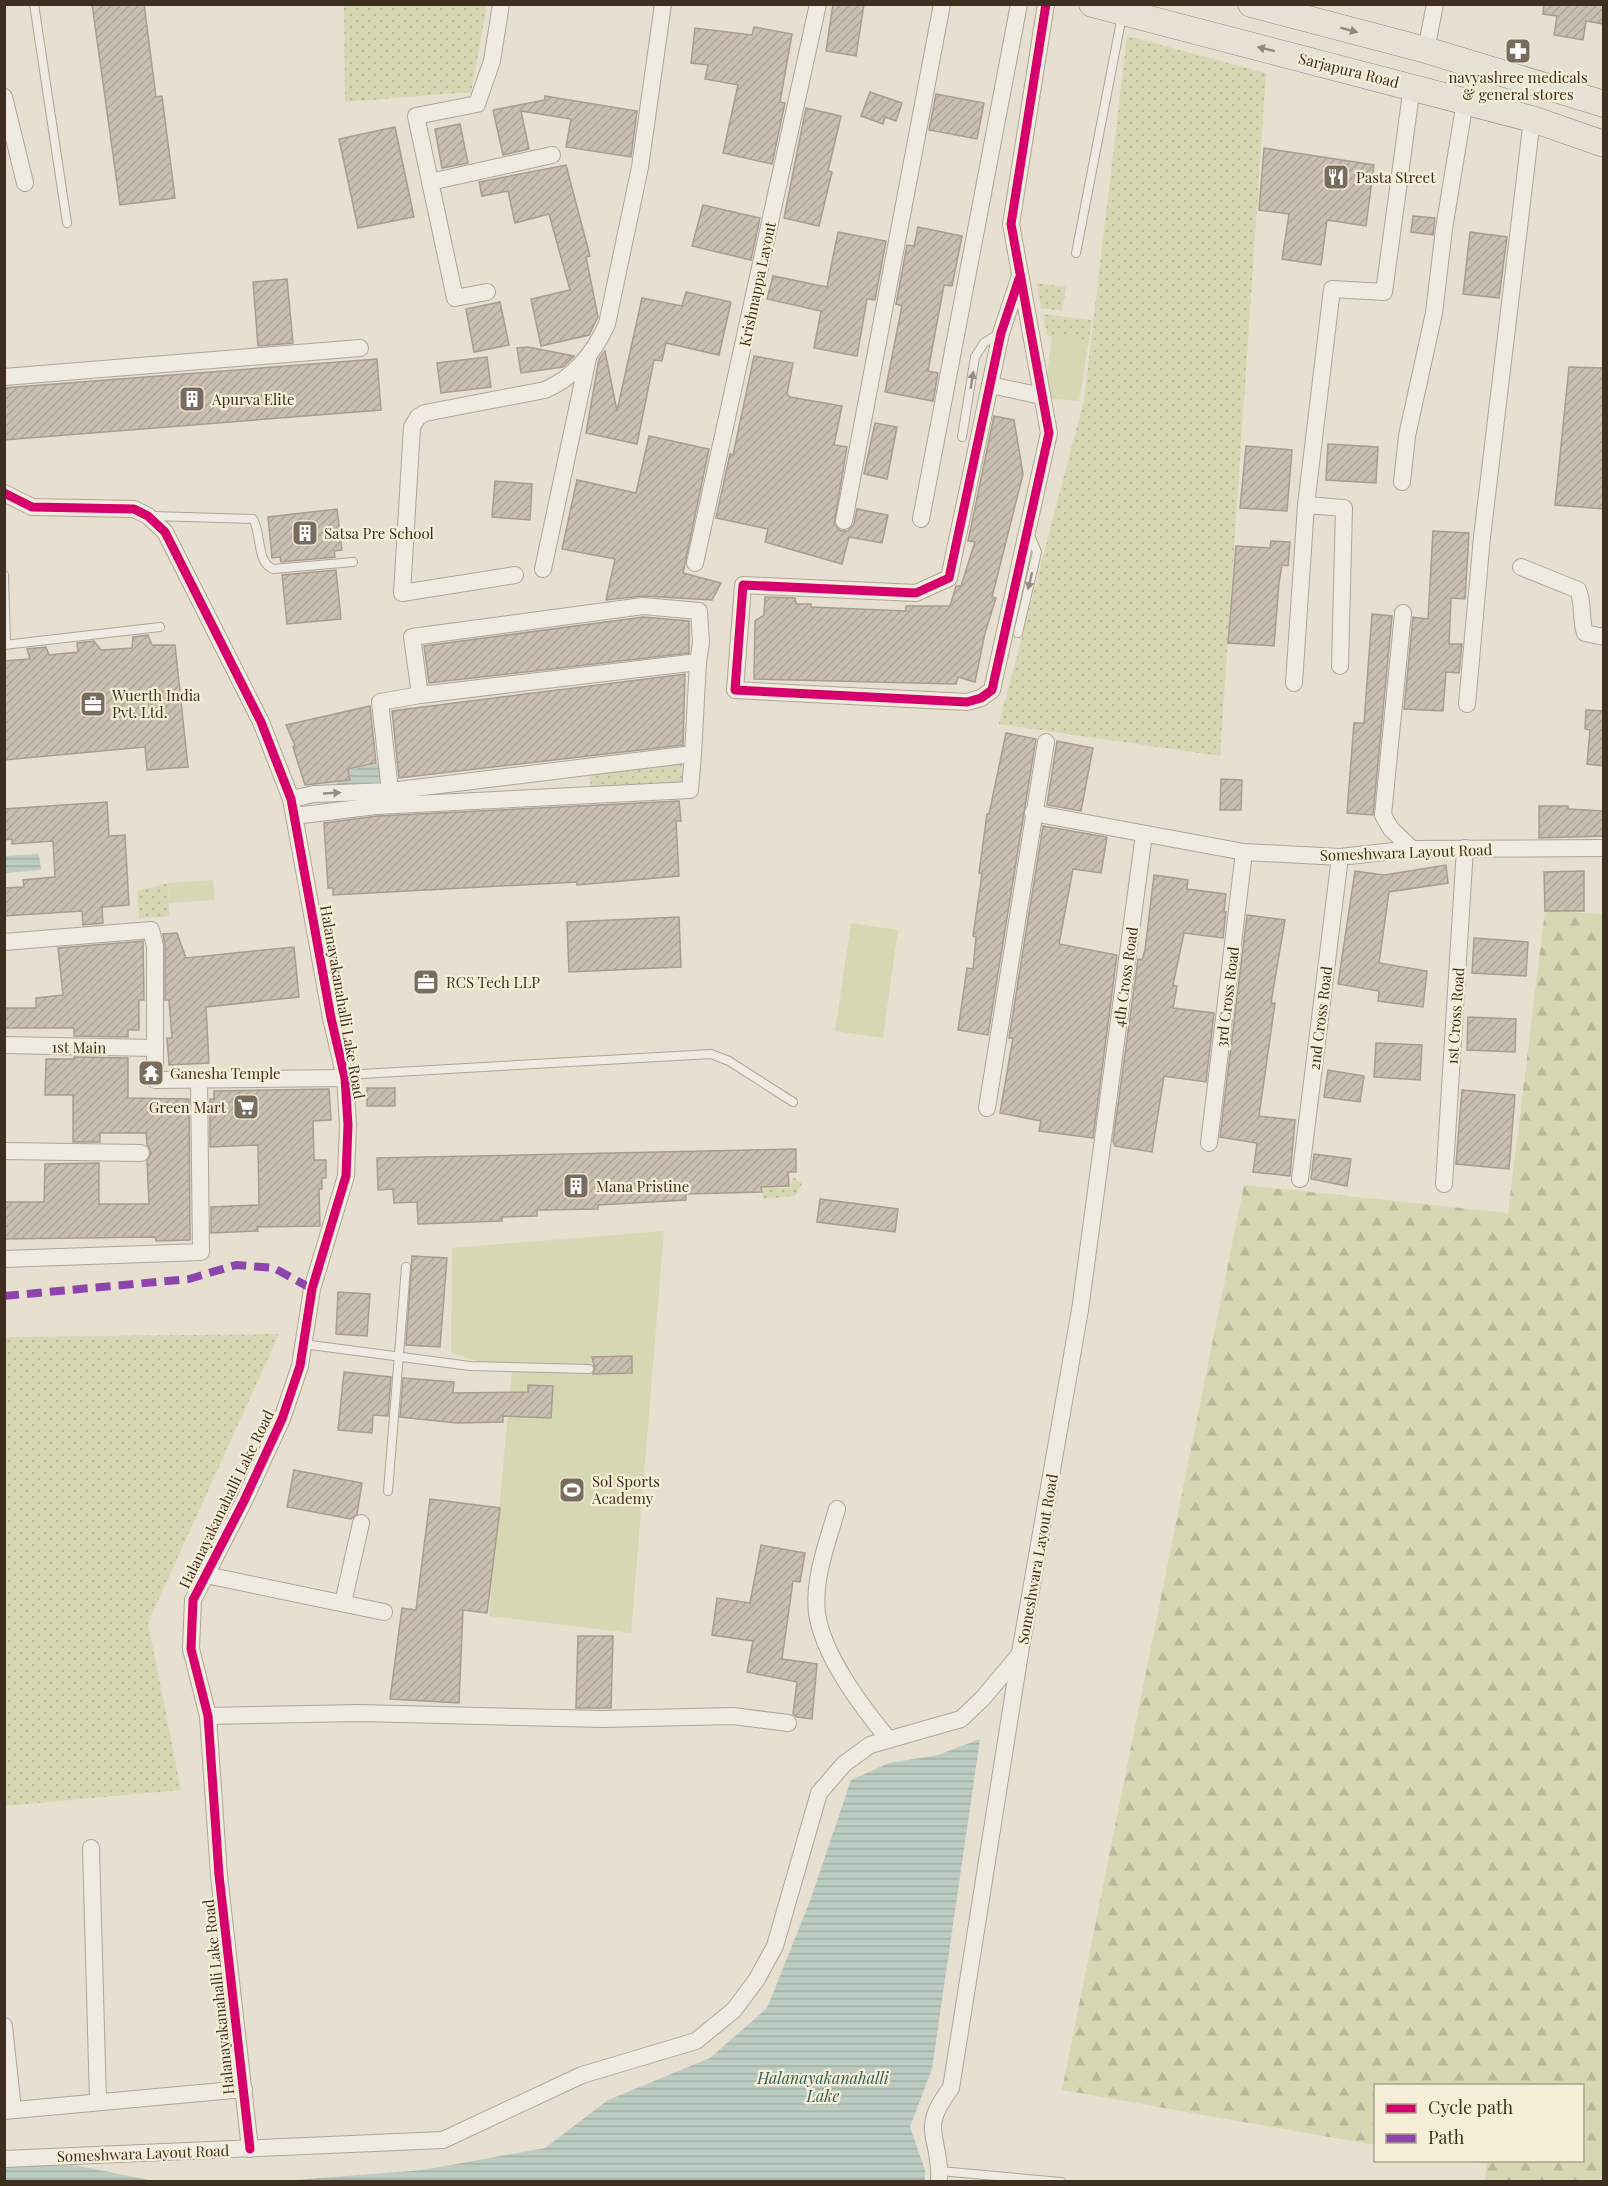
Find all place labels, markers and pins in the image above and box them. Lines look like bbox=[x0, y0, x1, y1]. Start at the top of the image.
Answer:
pharmacy icon: navyashree medicals & general stores bbox=[1503, 36, 1533, 66]
place label: navyashree medicals & general stores bbox=[1448, 67, 1588, 104]
restaurant icon: Pasta Street bbox=[1321, 162, 1351, 192]
place label: Pasta Street bbox=[1356, 167, 1436, 187]
building icon: Apurva Elite bbox=[177, 384, 207, 414]
place label: Apurva Elite bbox=[211, 389, 295, 409]
building icon: Satsa Pre School bbox=[290, 518, 320, 548]
place label: Satsa Pre School bbox=[324, 523, 434, 543]
place label: Wuerth India Pvt. Ltd. bbox=[111, 685, 201, 722]
office icon: Wuerth India Pvt. Ltd. bbox=[78, 689, 108, 719]
office icon: RCS Tech LLP bbox=[411, 967, 441, 997]
place label: RCS Tech LLP bbox=[446, 972, 540, 992]
temple icon: Ganesha Temple bbox=[136, 1058, 166, 1088]
place label: Ganesha Temple bbox=[170, 1063, 281, 1083]
supermarket icon: Green Mart bbox=[231, 1092, 261, 1122]
place label: Green Mart bbox=[149, 1097, 227, 1117]
building icon: Mana Pristine bbox=[561, 1171, 591, 1201]
place label: Mana Pristine bbox=[596, 1176, 689, 1196]
place label: Sol Sports Academy bbox=[591, 1471, 660, 1508]
sports icon: Sol Sports Academy bbox=[557, 1475, 587, 1505]

